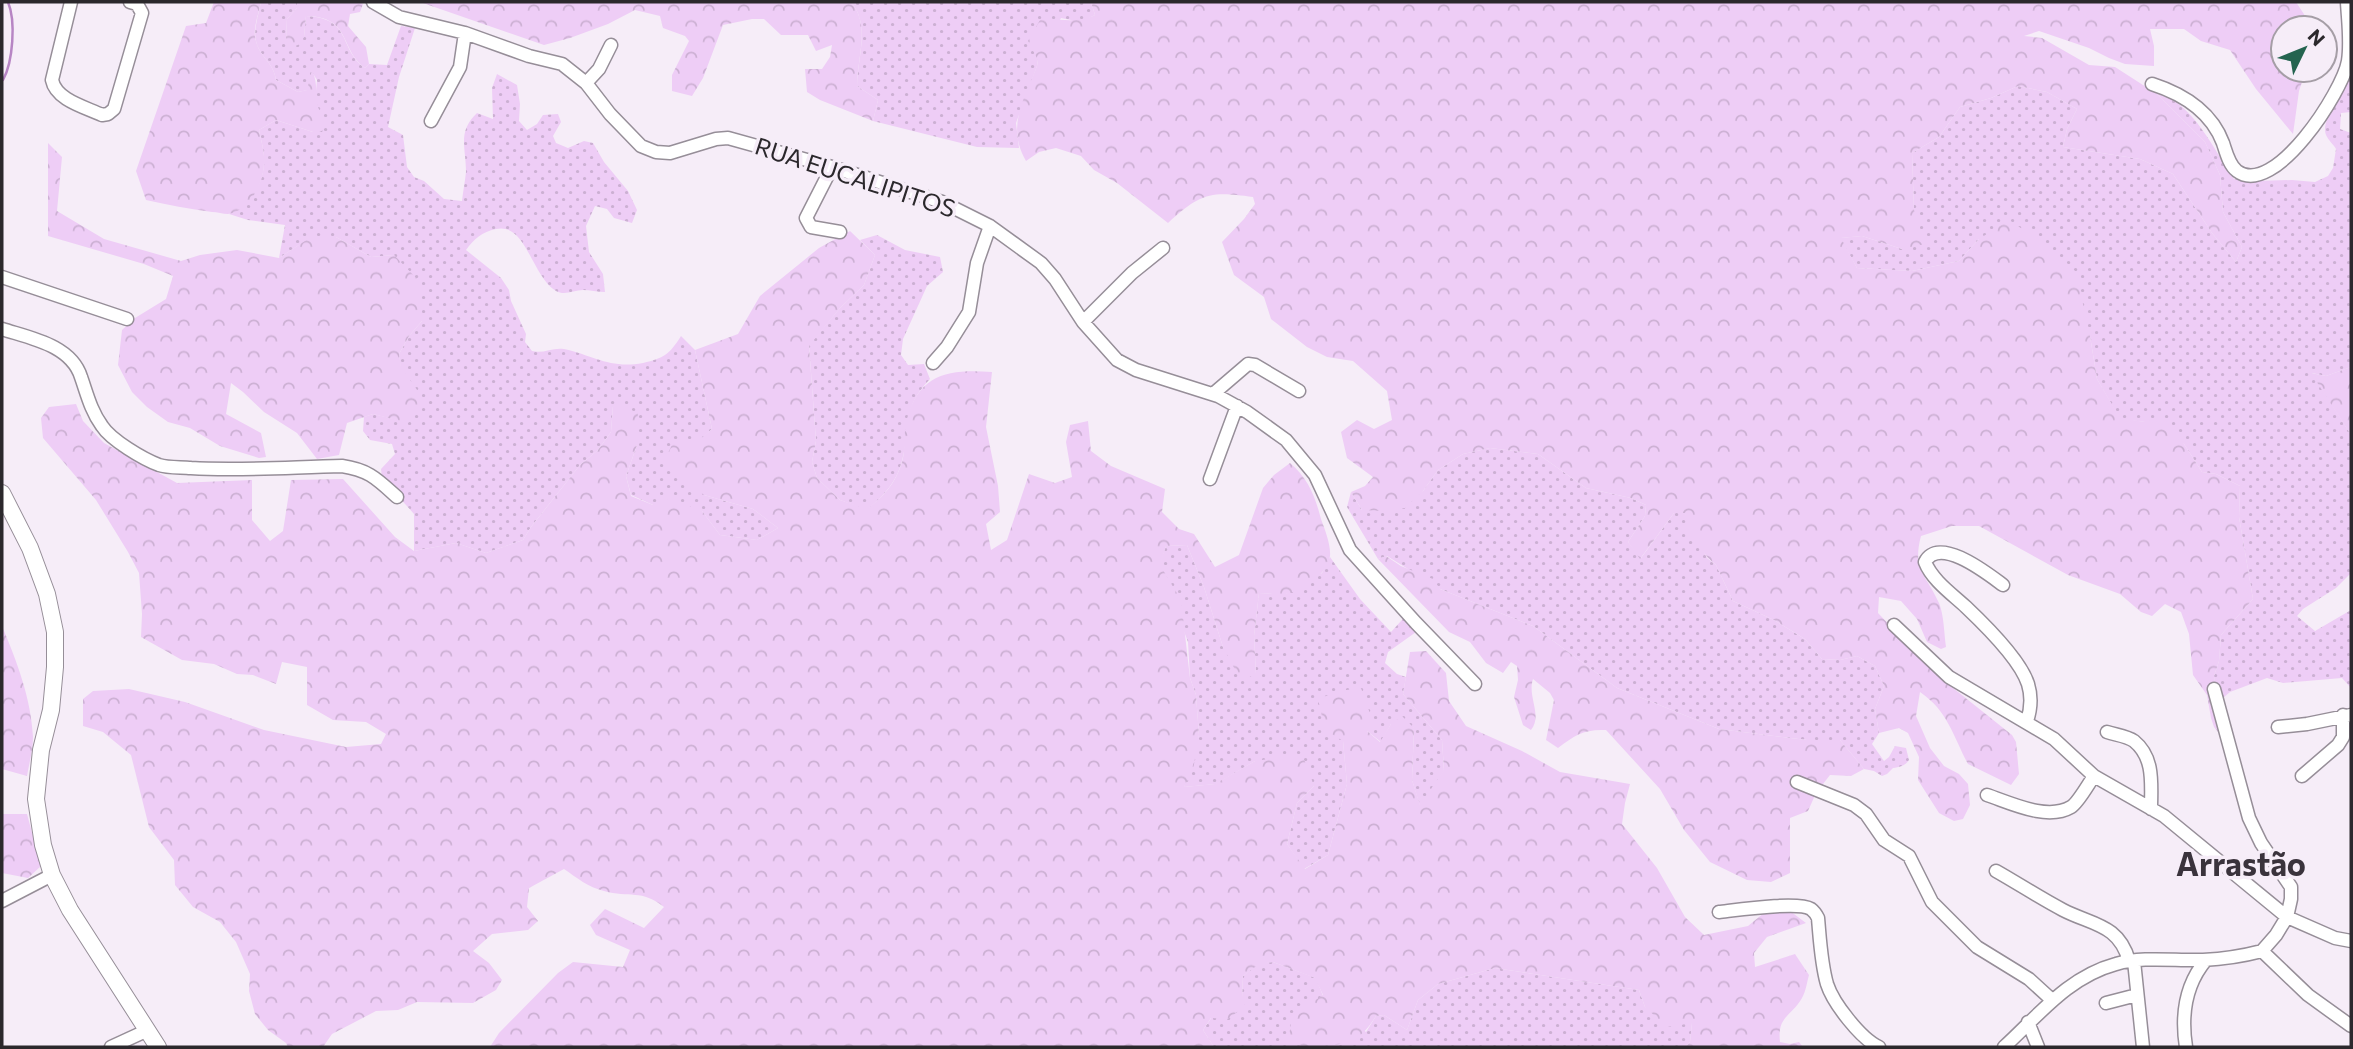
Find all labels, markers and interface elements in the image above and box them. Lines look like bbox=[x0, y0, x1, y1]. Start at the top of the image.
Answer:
north arrow bbox=[2269, 14, 2339, 84]
text: N bbox=[2304, 24, 2330, 50]
street label: RUA EUCALIPITOS bbox=[752, 131, 959, 223]
district label: Arrastão bbox=[2176, 843, 2306, 883]

